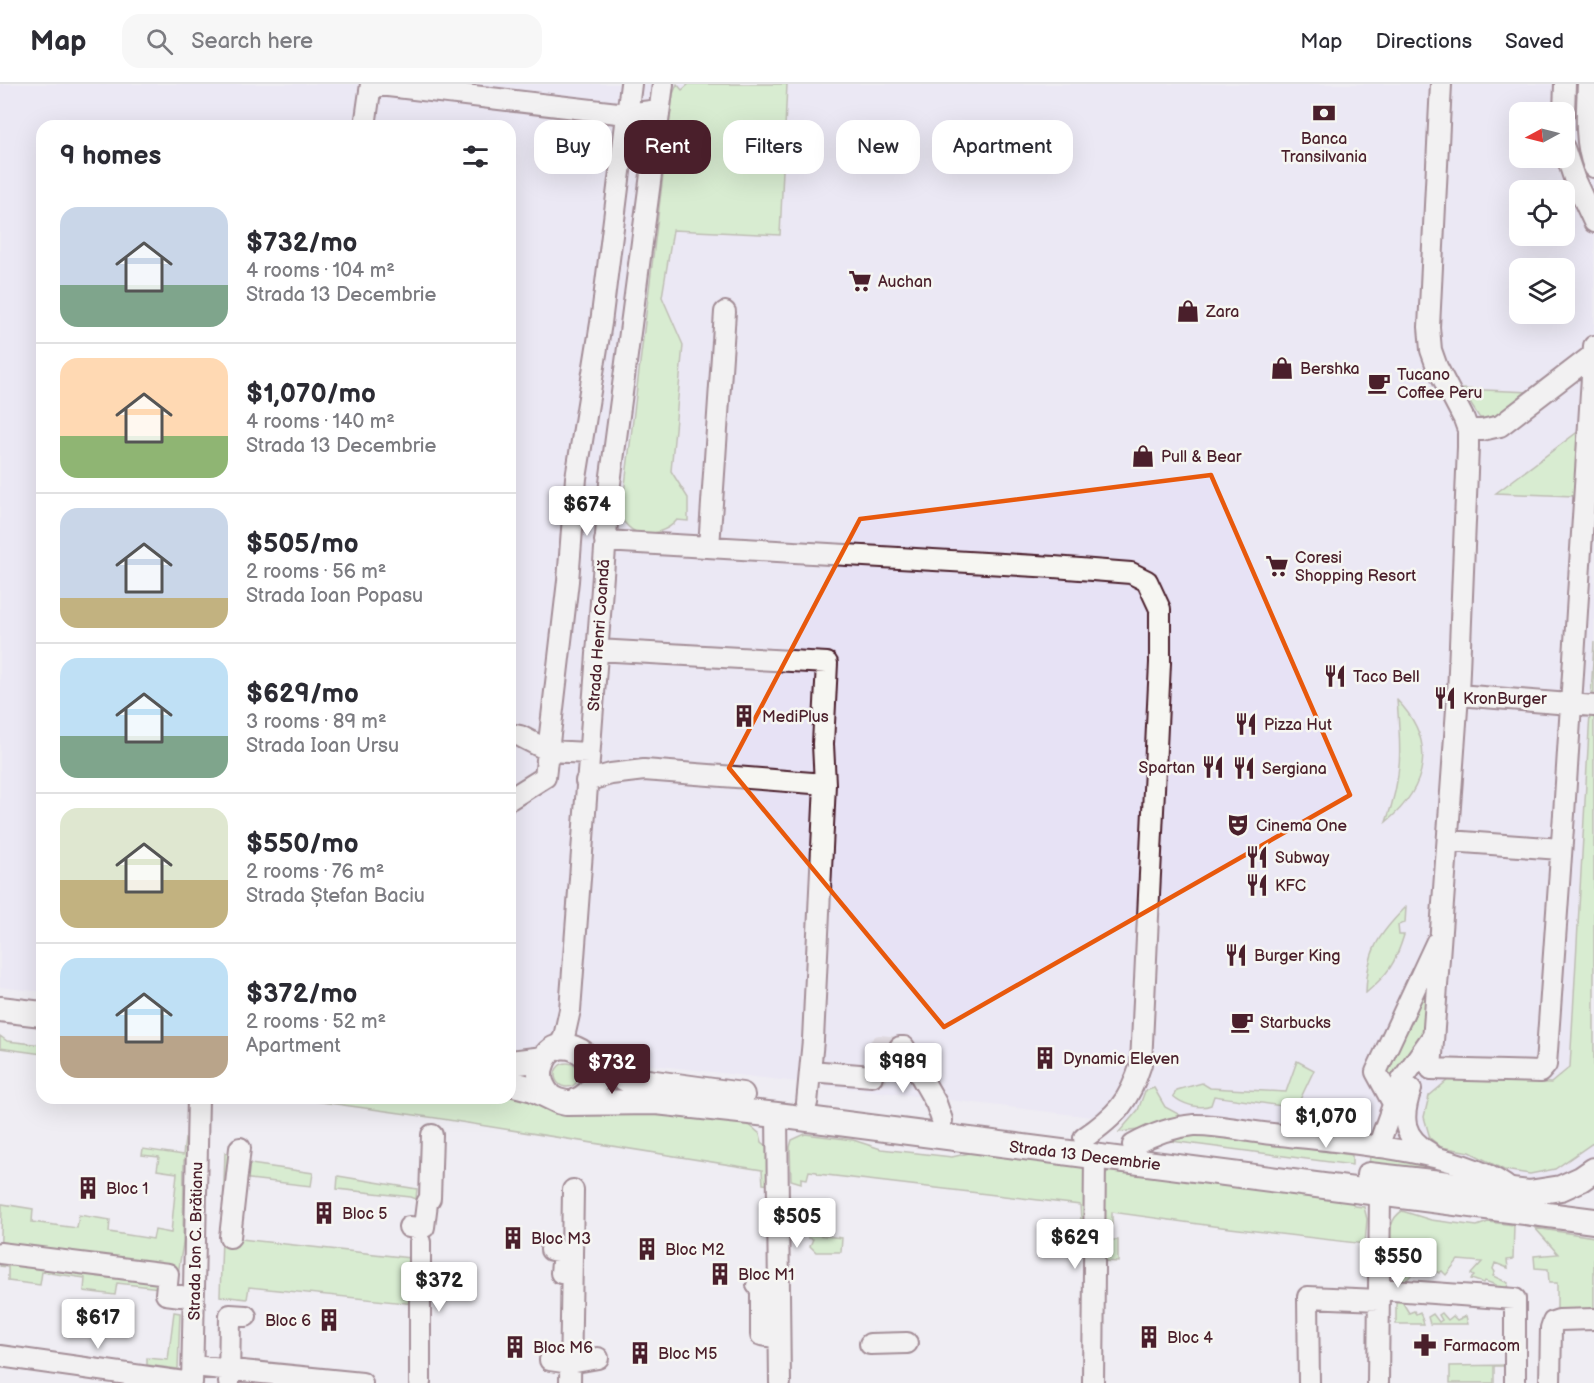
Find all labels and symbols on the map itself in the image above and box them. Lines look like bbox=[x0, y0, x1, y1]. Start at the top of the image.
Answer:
bank icon: Banca Transilvania bbox=[1311, 100, 1337, 126]
north arrow bbox=[1509, 102, 1575, 168]
place label: Banca Transilvania bbox=[1281, 130, 1367, 167]
supermarket icon: Auchan bbox=[847, 268, 873, 294]
place label: Auchan bbox=[878, 273, 932, 292]
shop icon: Zara bbox=[1175, 298, 1201, 324]
place label: Zara bbox=[1205, 303, 1239, 322]
shop icon: Bershka bbox=[1269, 355, 1295, 381]
place label: Bershka bbox=[1300, 360, 1360, 379]
place label: Tucano Coffee Peru bbox=[1397, 366, 1482, 403]
cafe icon: Tucano Coffee Peru bbox=[1366, 370, 1392, 396]
shop icon: Pull & Bear bbox=[1130, 443, 1156, 469]
place label: Pull & Bear bbox=[1161, 448, 1242, 467]
pin: $674 bbox=[551, 486, 623, 537]
place label: Coresi Shopping Resort bbox=[1295, 549, 1416, 586]
supermarket icon: Coresi Shopping Resort bbox=[1264, 553, 1290, 579]
street label: Strada Henri Coandă bbox=[585, 558, 614, 712]
restaurant icon: Taco Bell bbox=[1322, 663, 1348, 689]
place label: Taco Bell bbox=[1353, 668, 1420, 687]
restaurant icon: KronBurger bbox=[1432, 685, 1458, 711]
place label: KronBurger bbox=[1463, 690, 1547, 709]
building icon: MediPlus bbox=[731, 703, 757, 729]
place label: MediPlus bbox=[762, 708, 829, 727]
restaurant icon: Pizza Hut bbox=[1233, 711, 1259, 737]
place label: Pizza Hut bbox=[1264, 716, 1332, 735]
restaurant icon: Spartan bbox=[1200, 754, 1226, 780]
restaurant icon: Sergiana bbox=[1231, 755, 1257, 781]
place label: Spartan bbox=[1139, 759, 1195, 778]
place label: Sergiana bbox=[1262, 760, 1327, 779]
theatre icon: Cinema One bbox=[1225, 812, 1251, 838]
place label: Cinema One bbox=[1256, 817, 1347, 836]
restaurant icon: Subway bbox=[1244, 844, 1270, 870]
place label: Subway bbox=[1275, 849, 1330, 868]
restaurant icon: KFC bbox=[1244, 872, 1270, 898]
place label: KFC bbox=[1275, 877, 1306, 896]
restaurant icon: Burger King bbox=[1223, 942, 1249, 968]
place label: Burger King bbox=[1254, 947, 1341, 966]
cafe icon: Starbucks bbox=[1229, 1009, 1255, 1035]
place label: Starbucks bbox=[1260, 1014, 1331, 1033]
pin: $989 bbox=[867, 1043, 939, 1094]
pin: $732 bbox=[576, 1044, 648, 1095]
building icon: Dynamic Eleven bbox=[1032, 1045, 1058, 1071]
place label: Dynamic Eleven bbox=[1063, 1050, 1179, 1069]
pin: $1,070 bbox=[1277, 1098, 1375, 1149]
street label: Strada 13 Decembrie bbox=[1008, 1138, 1162, 1175]
street label: Strada Ion C. Brătianu bbox=[186, 1161, 207, 1321]
building icon: Bloc 1 bbox=[75, 1175, 101, 1201]
place label: Bloc 1 bbox=[106, 1180, 149, 1199]
pin: $505 bbox=[761, 1198, 833, 1249]
building icon: Bloc 5 bbox=[311, 1200, 337, 1226]
place label: Bloc 5 bbox=[342, 1205, 388, 1224]
pin: $629 bbox=[1039, 1219, 1111, 1270]
building icon: Bloc M3 bbox=[500, 1225, 526, 1251]
place label: Bloc M3 bbox=[531, 1230, 591, 1249]
building icon: Bloc M2 bbox=[634, 1236, 660, 1262]
pin: $550 bbox=[1362, 1238, 1434, 1289]
place label: Bloc M2 bbox=[665, 1241, 725, 1260]
building icon: Bloc M1 bbox=[707, 1261, 733, 1287]
pin: $372 bbox=[403, 1262, 475, 1313]
place label: Bloc M1 bbox=[738, 1266, 794, 1285]
pin: $617 bbox=[62, 1299, 134, 1350]
building icon: Bloc 6 bbox=[316, 1307, 342, 1333]
place label: Bloc 6 bbox=[265, 1312, 311, 1331]
building icon: Bloc 4 bbox=[1136, 1324, 1162, 1350]
place label: Bloc 4 bbox=[1167, 1329, 1213, 1348]
pharmacy icon: Farmacom bbox=[1412, 1332, 1438, 1358]
building icon: Bloc M6 bbox=[502, 1334, 528, 1360]
place label: Farmacom bbox=[1443, 1337, 1520, 1356]
place label: Bloc M6 bbox=[533, 1339, 593, 1358]
building icon: Bloc M5 bbox=[627, 1340, 653, 1366]
place label: Bloc M5 bbox=[658, 1345, 717, 1364]

